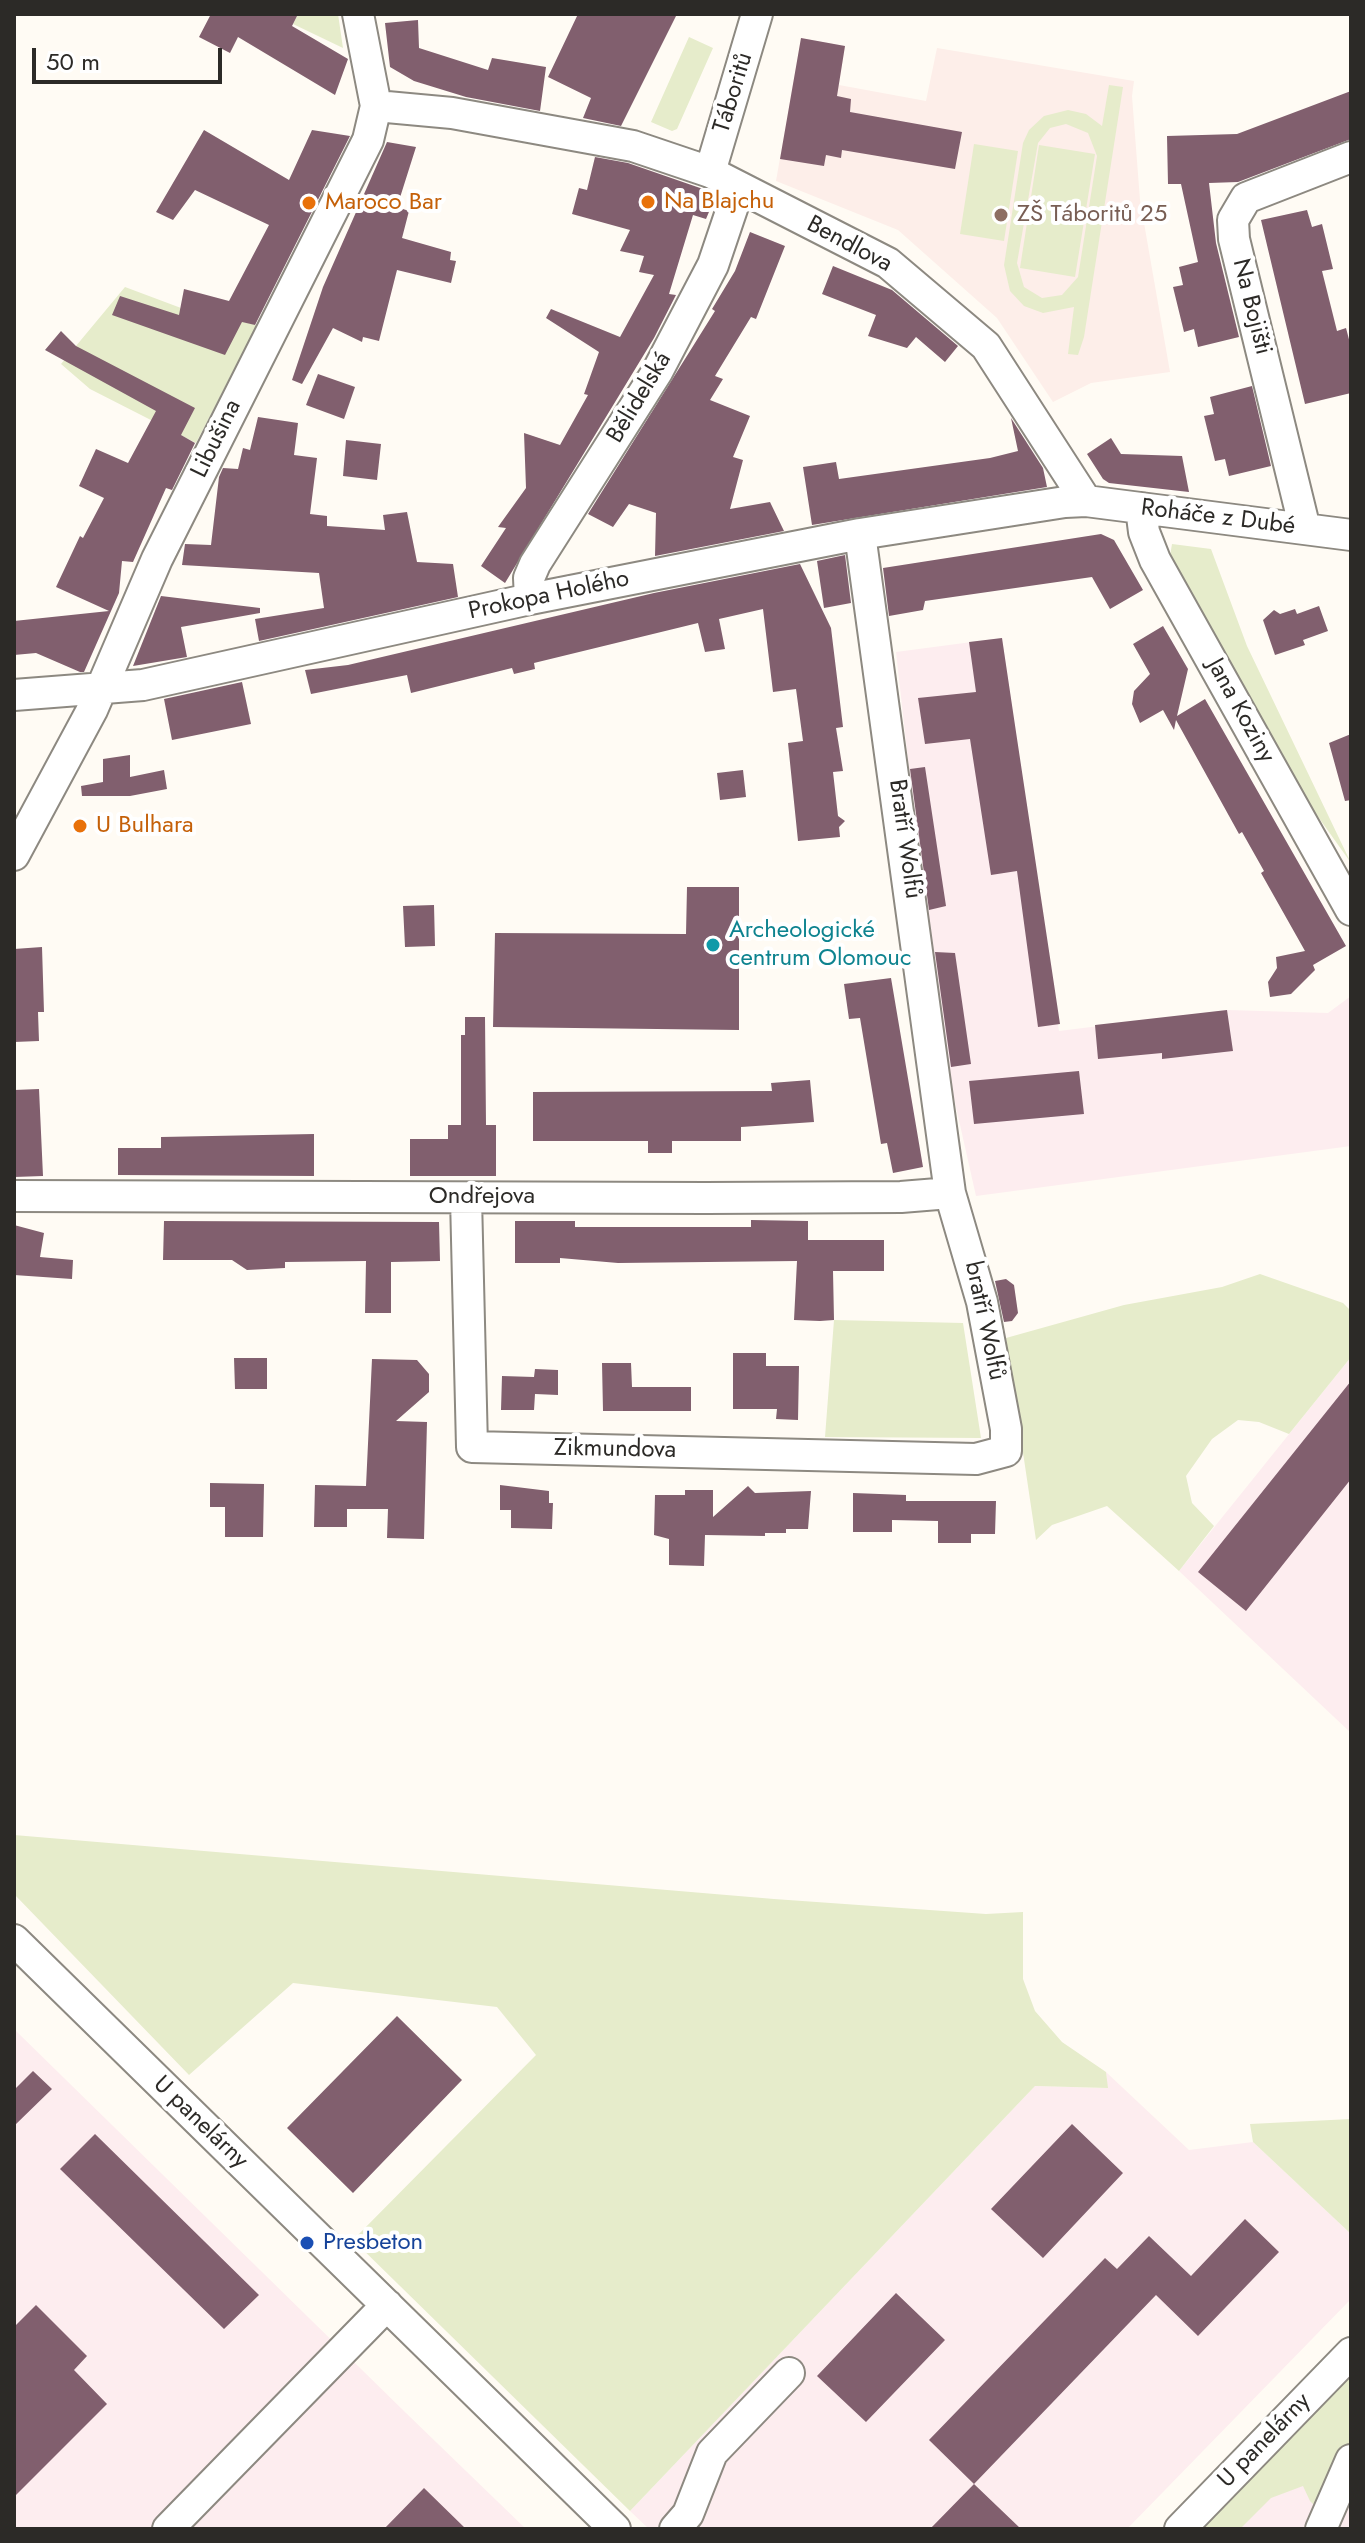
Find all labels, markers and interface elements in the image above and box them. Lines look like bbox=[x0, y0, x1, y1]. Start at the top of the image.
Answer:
scale bar bbox=[36, 32, 226, 82]
text: 50 m bbox=[46, 44, 100, 79]
street label: Táboritů bbox=[708, 49, 760, 137]
place label: Na Blajchu bbox=[664, 188, 774, 216]
place label: Maroco Bar bbox=[325, 189, 442, 217]
marker: Na Blajchu bbox=[639, 193, 657, 211]
marker: Maroco Bar bbox=[300, 194, 318, 212]
place label: ZŠ Táboritů 25 bbox=[1017, 201, 1167, 229]
marker: ZŠ Táboritů 25 bbox=[992, 206, 1010, 224]
street label: Bendlova bbox=[801, 211, 897, 279]
street label: Na Bojišti bbox=[1225, 256, 1277, 358]
street label: Bělidelská bbox=[602, 347, 678, 449]
street label: Libušina bbox=[186, 395, 248, 483]
street label: Roháče z Dubé bbox=[1139, 494, 1297, 542]
street label: Prokopa Holého bbox=[466, 565, 632, 627]
street label: Jana Koziny bbox=[1200, 654, 1280, 768]
street label: Bratří Wolfů bbox=[881, 777, 927, 901]
place label: U Bulhara bbox=[96, 812, 194, 840]
marker: U Bulhara bbox=[71, 817, 89, 835]
place label: Archeologické centrum Olomouc bbox=[729, 917, 911, 973]
marker: Archeologické centrum Olomouc bbox=[704, 936, 722, 954]
street label: Ondřejova bbox=[429, 1183, 535, 1211]
street label: bratří Wolfů bbox=[957, 1259, 1011, 1383]
street label: Zikmundova bbox=[554, 1435, 676, 1465]
street label: U panelárny bbox=[147, 2071, 253, 2175]
place label: Presbeton bbox=[323, 2229, 423, 2257]
marker: Presbeton bbox=[298, 2234, 316, 2252]
street label: U panelárny bbox=[1213, 2388, 1317, 2494]

